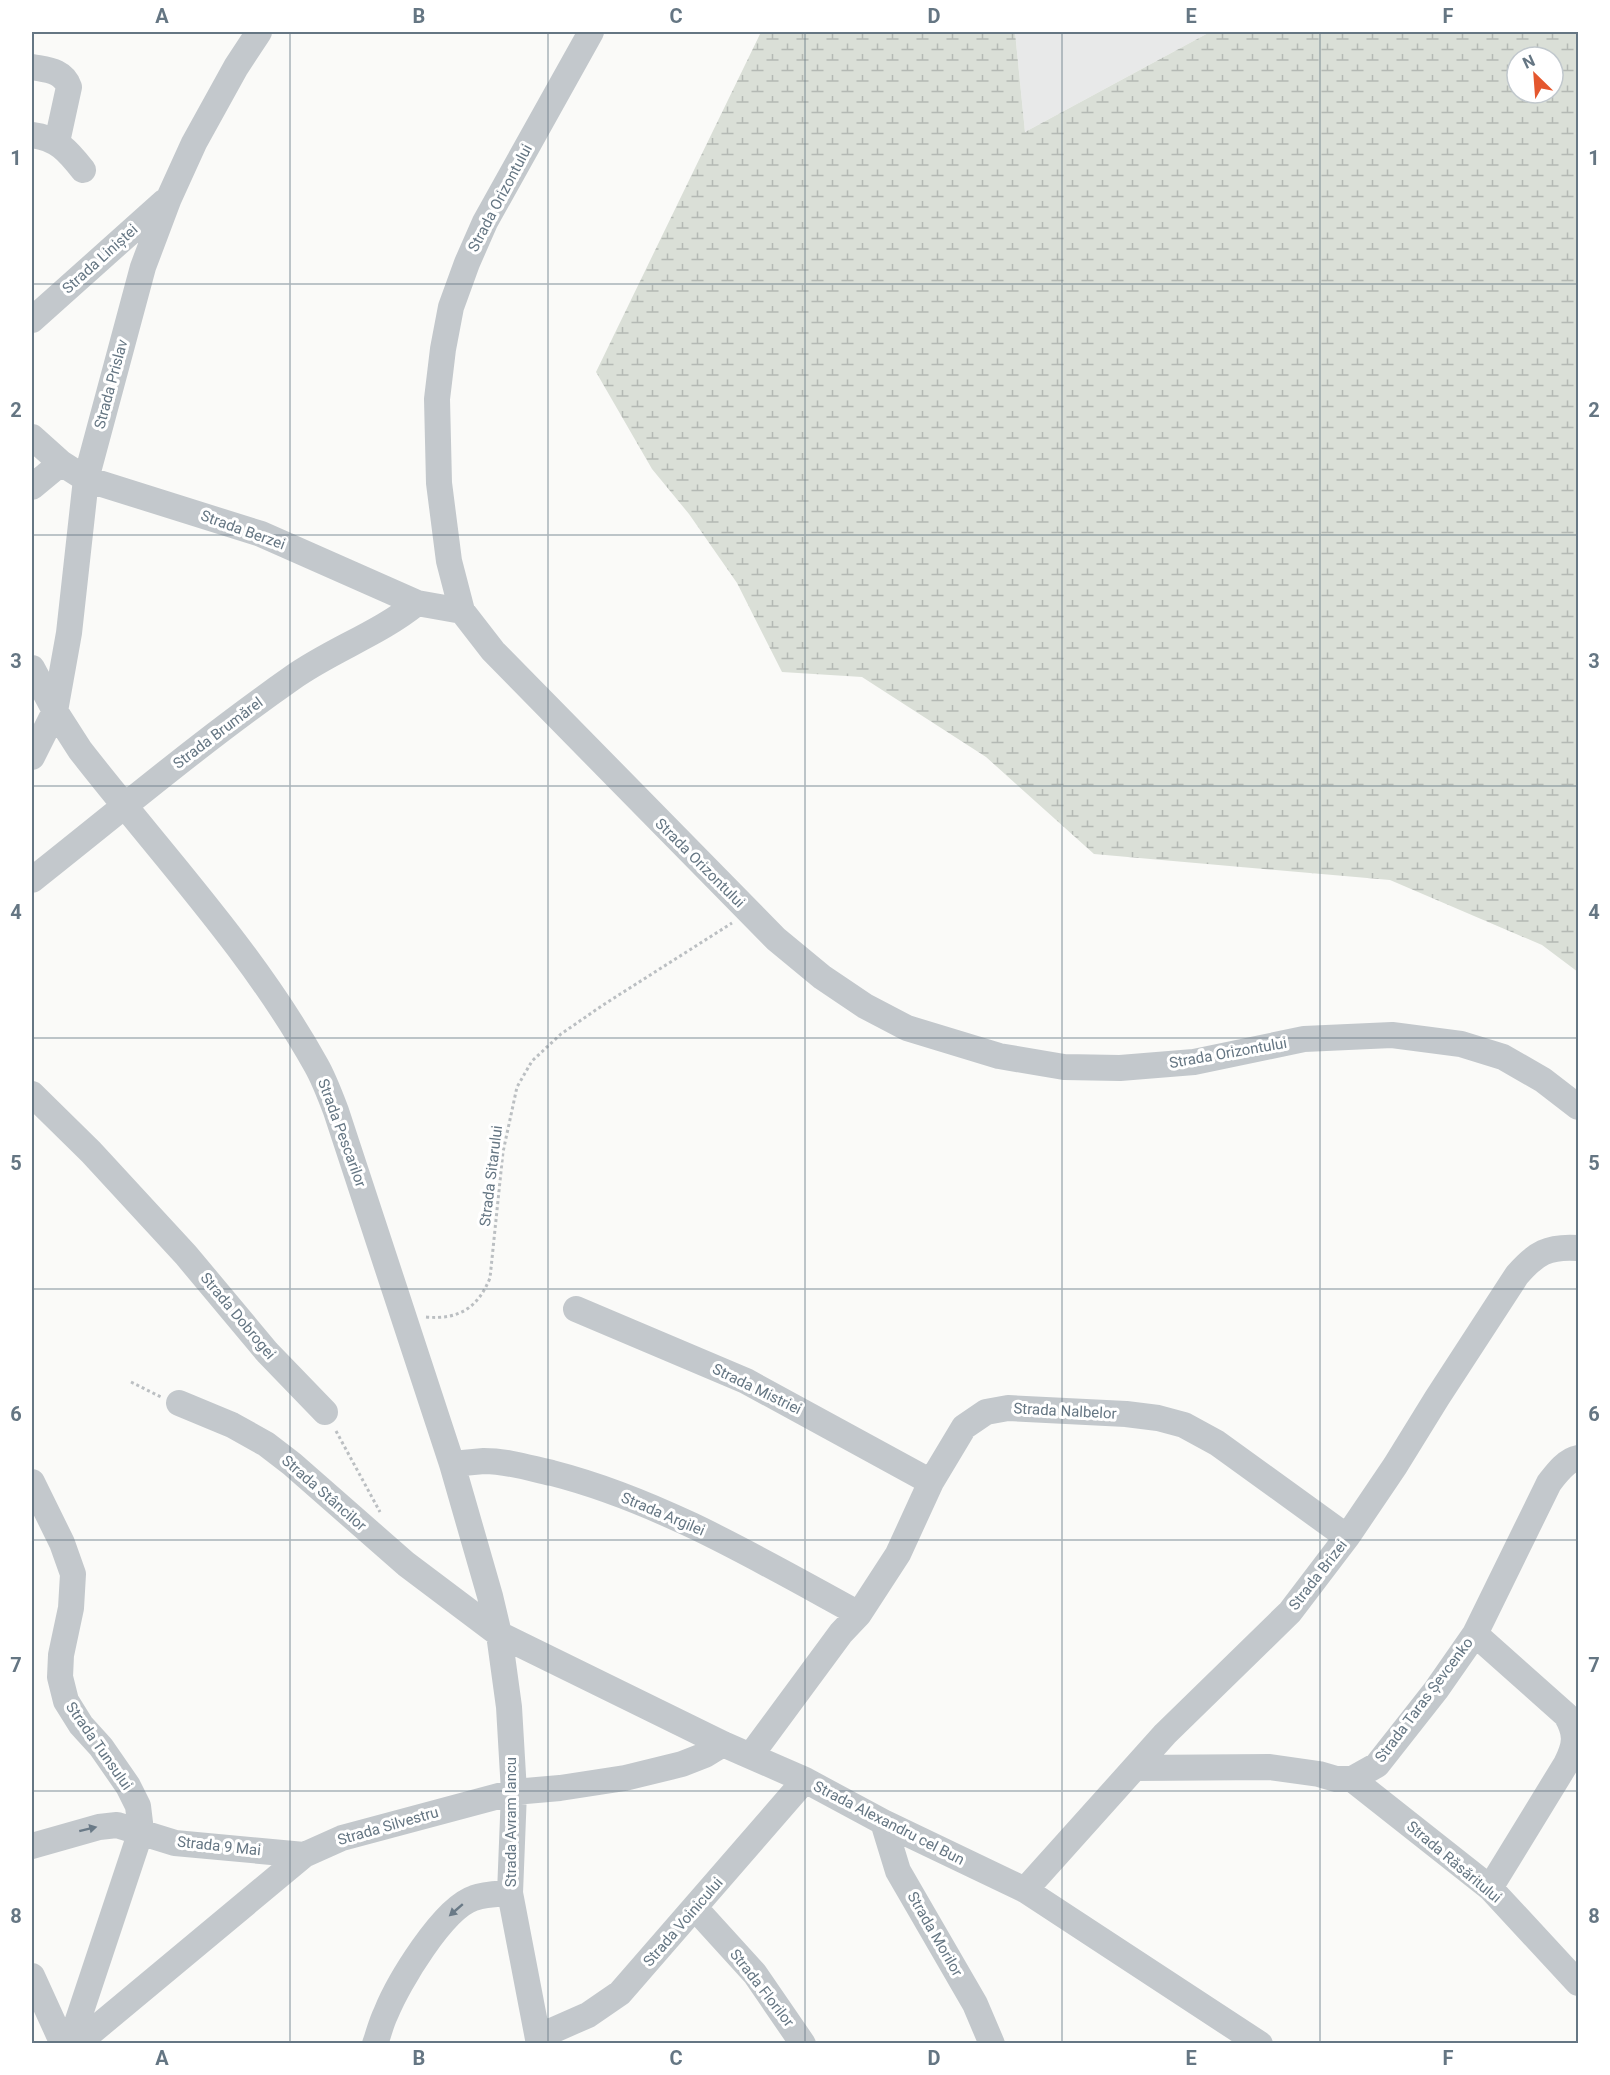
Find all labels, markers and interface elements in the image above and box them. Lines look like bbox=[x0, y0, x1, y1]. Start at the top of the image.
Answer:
text: A bbox=[155, 4, 169, 28]
text: B bbox=[413, 4, 425, 28]
text: C bbox=[669, 4, 683, 28]
text: D bbox=[928, 4, 941, 28]
text: E bbox=[1185, 4, 1197, 28]
text: F bbox=[1443, 4, 1454, 28]
north arrow bbox=[1505, 45, 1565, 105]
text: N bbox=[1520, 51, 1538, 73]
street label: Strada Orizontului bbox=[464, 141, 536, 255]
text: 1 bbox=[10, 146, 22, 170]
text: 1 bbox=[1588, 146, 1600, 170]
street label: Strada Liniștei bbox=[59, 221, 141, 297]
street label: Strada Prislav bbox=[90, 337, 132, 431]
text: 2 bbox=[10, 398, 22, 422]
text: 2 bbox=[1588, 398, 1600, 422]
street label: Strada Berzei bbox=[198, 506, 288, 554]
text: 3 bbox=[10, 649, 22, 673]
text: 3 bbox=[1588, 649, 1600, 673]
street label: Strada Brumărel bbox=[170, 693, 266, 773]
street label: Strada Orizontului bbox=[652, 815, 748, 911]
text: 4 bbox=[10, 900, 22, 924]
text: 4 bbox=[1588, 900, 1600, 924]
street label: Strada Orizontului bbox=[1168, 1034, 1288, 1072]
street label: Strada Pescarilor bbox=[314, 1076, 370, 1190]
street label: Strada Sitarului bbox=[476, 1124, 506, 1228]
text: 5 bbox=[10, 1151, 22, 1175]
text: 5 bbox=[1588, 1151, 1600, 1175]
street label: Strada Dobrogei bbox=[197, 1269, 279, 1363]
street label: Strada Mistriei bbox=[710, 1360, 804, 1418]
street label: Strada Nalbelor bbox=[1013, 1399, 1117, 1423]
text: 6 bbox=[10, 1402, 22, 1426]
text: 6 bbox=[1588, 1402, 1600, 1426]
street label: Strada Stâncilor bbox=[278, 1451, 370, 1535]
street label: Strada Argilei bbox=[618, 1488, 708, 1540]
street label: Strada Brizei bbox=[1285, 1536, 1351, 1614]
street label: Strada Taras Șevcenko bbox=[1371, 1634, 1477, 1766]
text: 7 bbox=[10, 1653, 22, 1677]
text: 7 bbox=[1588, 1653, 1600, 1677]
street label: Strada Tunsului bbox=[62, 1699, 136, 1793]
street label: Strada Avram Iancu bbox=[502, 1757, 520, 1887]
street label: Strada Alexandru cel Bun bbox=[811, 1777, 967, 1869]
street label: Strada Silvestru bbox=[335, 1803, 441, 1849]
street label: Strada Răsăritului bbox=[1403, 1817, 1505, 1907]
one-way arrow bbox=[78, 1824, 97, 1834]
street label: Strada 9 Mai bbox=[176, 1833, 262, 1859]
street label: Strada Voinicului bbox=[639, 1874, 727, 1970]
street label: Strada Morilor bbox=[904, 1888, 966, 1980]
one-way arrow bbox=[449, 1903, 464, 1916]
text: 8 bbox=[10, 1904, 22, 1928]
text: 8 bbox=[1588, 1904, 1600, 1928]
street label: Strada Florilor bbox=[726, 1946, 798, 2030]
text: A bbox=[155, 2046, 169, 2070]
text: B bbox=[413, 2046, 425, 2070]
text: C bbox=[669, 2046, 683, 2070]
text: D bbox=[928, 2046, 941, 2070]
text: E bbox=[1185, 2046, 1197, 2070]
text: F bbox=[1443, 2046, 1454, 2070]

